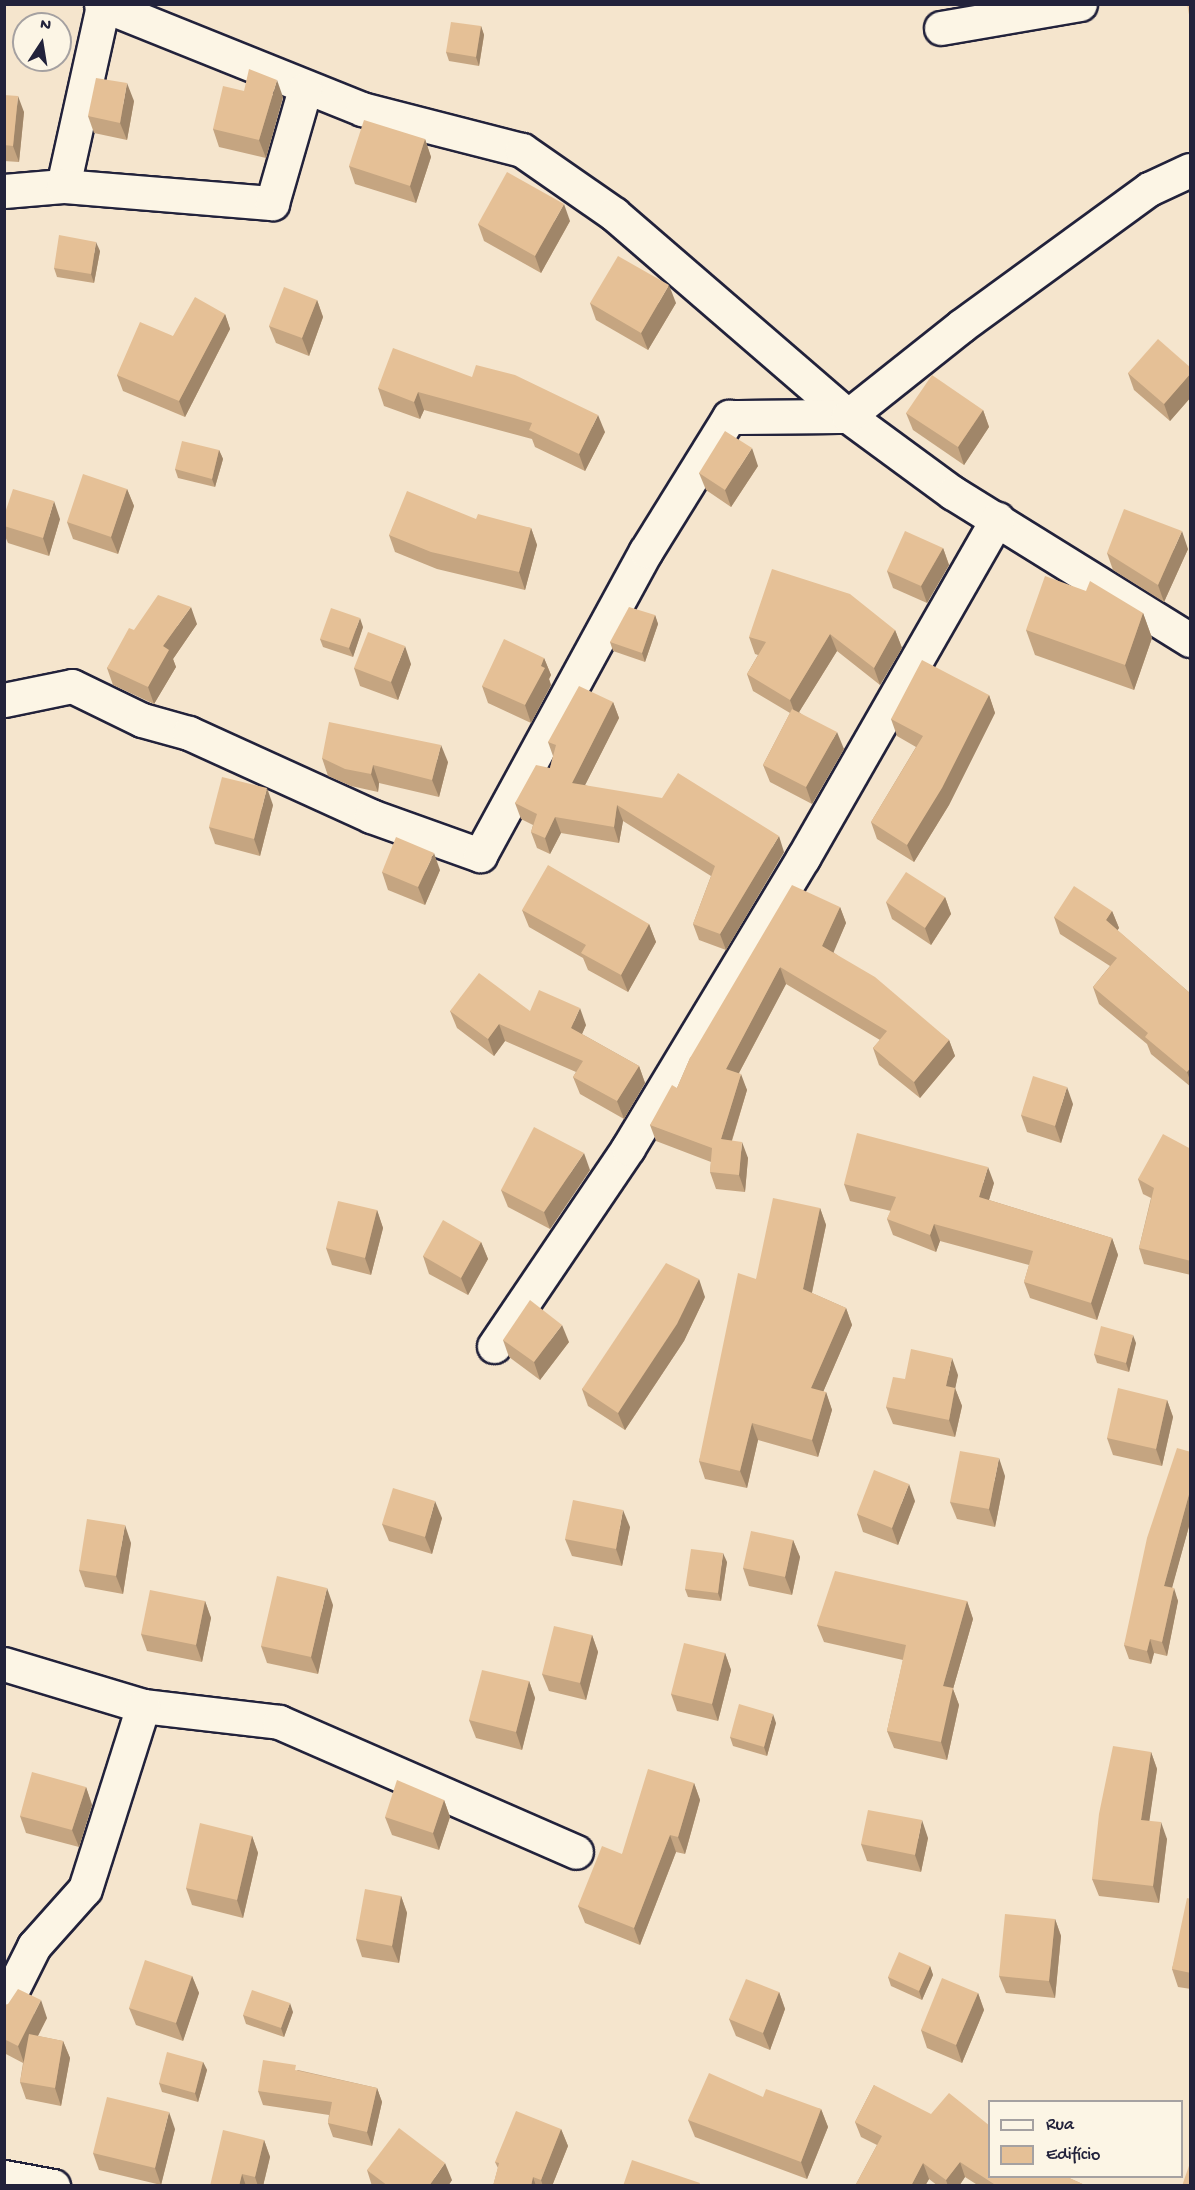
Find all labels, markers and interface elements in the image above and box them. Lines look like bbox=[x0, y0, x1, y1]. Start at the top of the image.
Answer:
north arrow bbox=[12, 12, 72, 72]
text: N bbox=[38, 15, 53, 36]
legend bbox=[988, 2100, 1183, 2178]
text: Rua bbox=[1046, 2115, 1074, 2136]
text: Edifício bbox=[1046, 2145, 1100, 2166]

